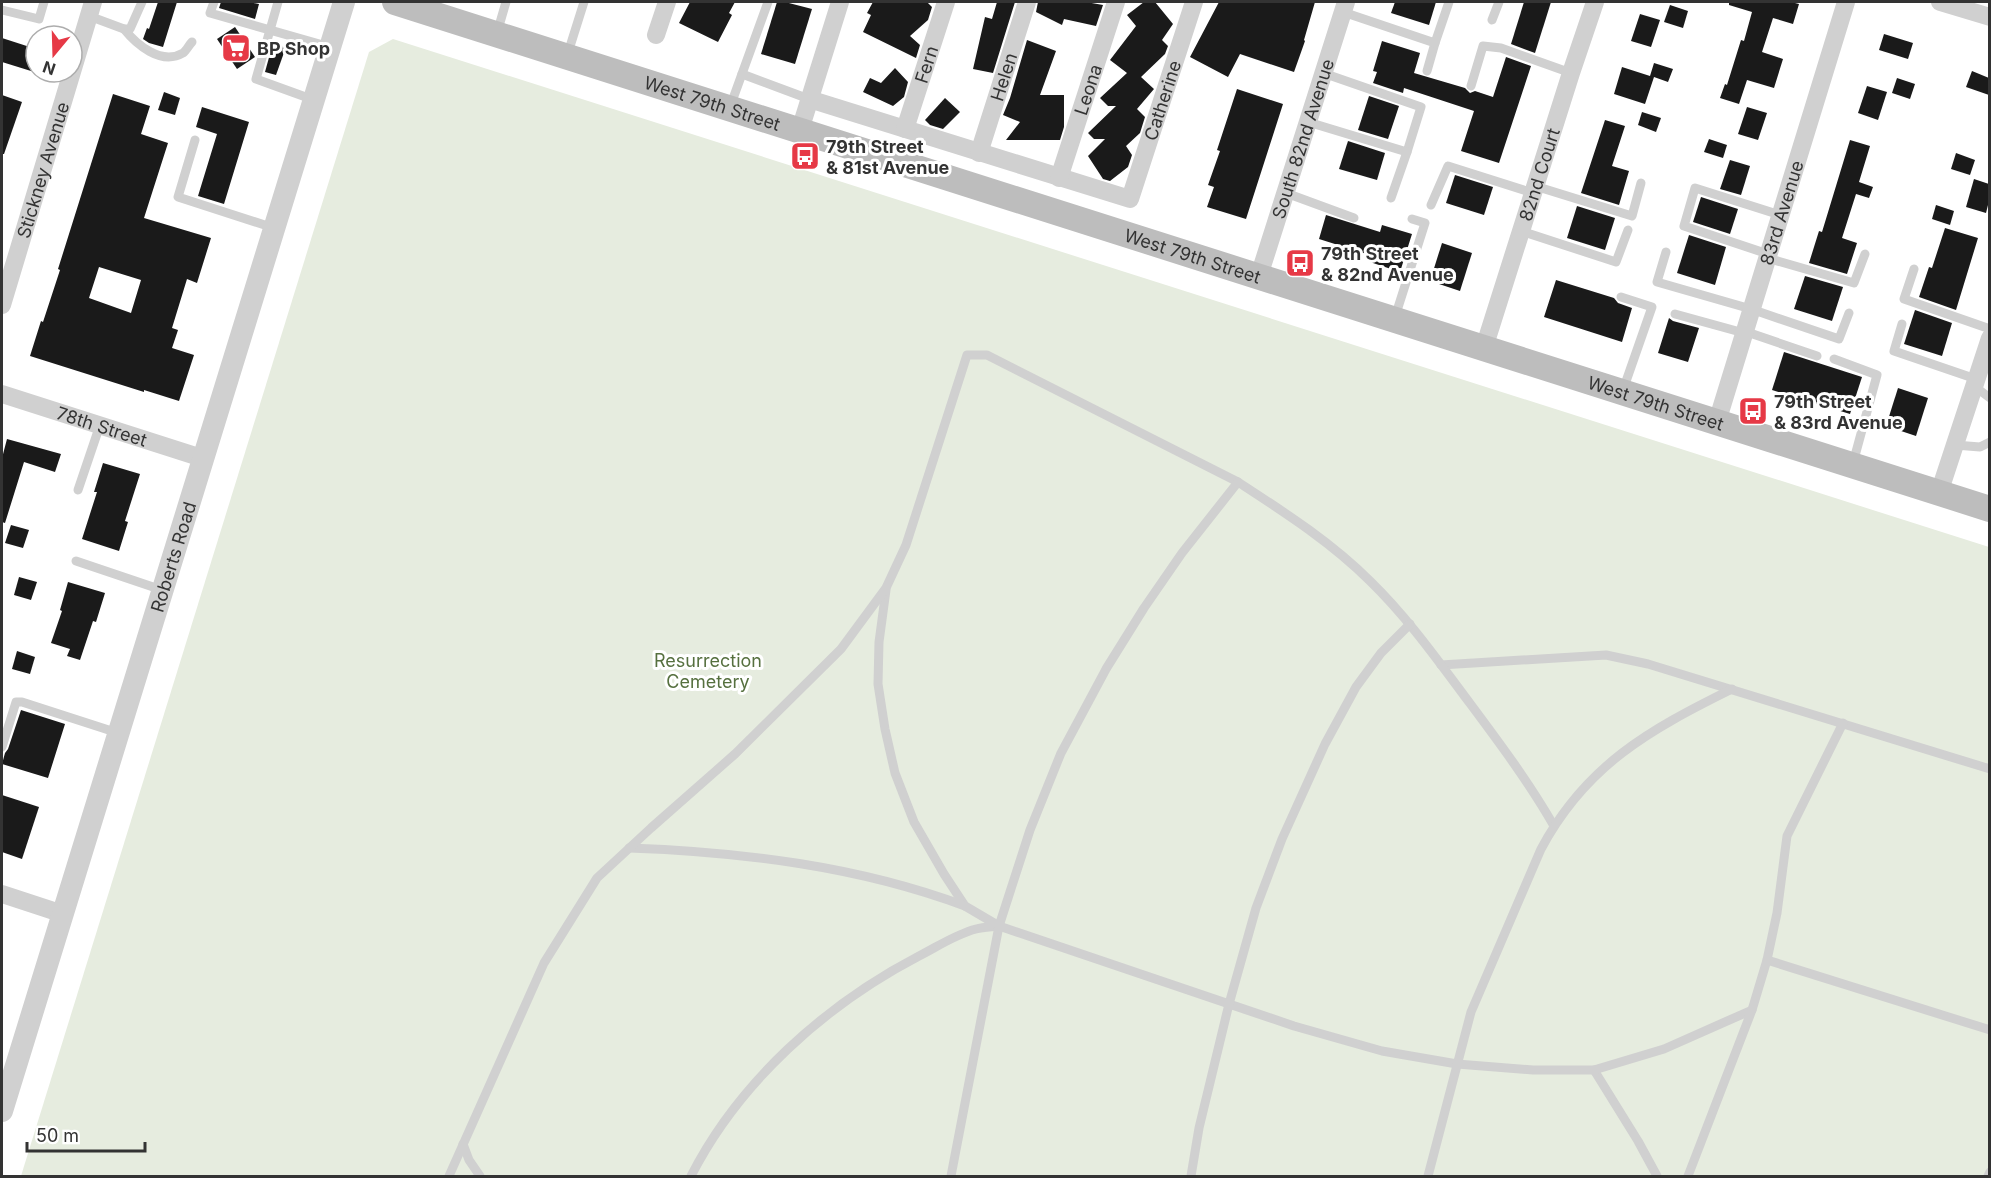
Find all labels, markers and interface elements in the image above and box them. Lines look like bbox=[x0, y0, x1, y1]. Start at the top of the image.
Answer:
north arrow bbox=[24, 24, 84, 84]
supermarket icon: BP Shop bbox=[220, 32, 252, 64]
place label: BP Shop bbox=[257, 38, 330, 59]
street label: Fern bbox=[910, 43, 942, 86]
street label: Helen bbox=[986, 50, 1021, 103]
street label: South 82nd Avenue bbox=[1267, 56, 1338, 221]
text: N bbox=[40, 57, 58, 80]
street label: Catherine bbox=[1139, 58, 1185, 143]
street label: Leona bbox=[1070, 61, 1106, 118]
street label: West 79th Street bbox=[642, 71, 783, 134]
street label: Stickney Avenue bbox=[12, 99, 73, 241]
street label: 82nd Court bbox=[1514, 125, 1563, 224]
place label: 79th Street & 81st Avenue bbox=[826, 136, 950, 178]
bus stop icon: 79th Street & 81st Avenue bbox=[789, 140, 821, 172]
street label: 83rd Avenue bbox=[1755, 158, 1807, 267]
street label: West 79th Street bbox=[1122, 224, 1263, 287]
place label: 79th Street & 82nd Avenue bbox=[1321, 243, 1454, 285]
bus stop icon: 79th Street & 82nd Avenue bbox=[1284, 247, 1316, 279]
street label: West 79th Street bbox=[1585, 371, 1727, 434]
place label: 79th Street & 83rd Avenue bbox=[1774, 391, 1903, 433]
bus stop icon: 79th Street & 83rd Avenue bbox=[1737, 395, 1769, 427]
street label: 78th Street bbox=[54, 402, 150, 450]
street label: Roberts Road bbox=[146, 499, 200, 615]
park label: Resurrection Cemetery bbox=[654, 650, 762, 692]
scale bar bbox=[27, 1115, 146, 1153]
text: 50 m bbox=[36, 1125, 79, 1146]

